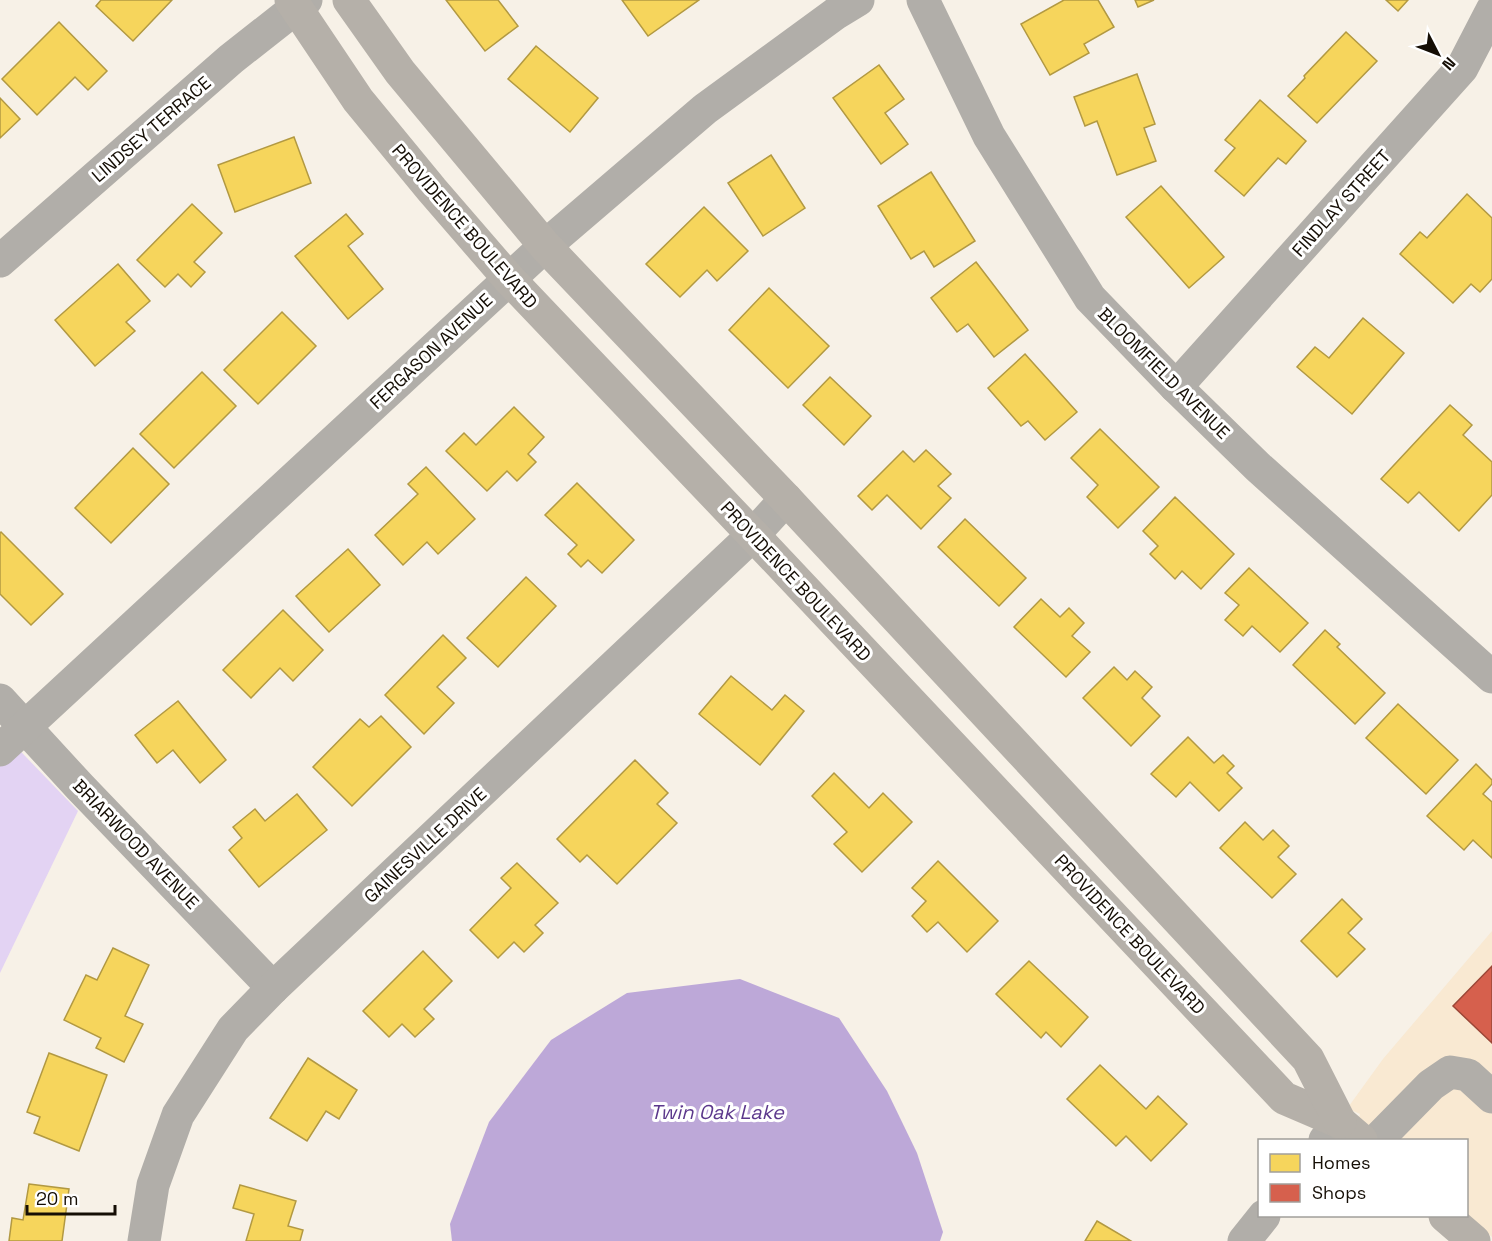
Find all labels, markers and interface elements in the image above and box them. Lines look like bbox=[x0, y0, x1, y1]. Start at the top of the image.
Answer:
north arrow bbox=[1408, 24, 1468, 84]
text: N bbox=[1437, 53, 1460, 75]
street label: LINDSEY TERRACE bbox=[87, 71, 215, 187]
street label: PROVIDENCE BOULEVARD bbox=[387, 139, 543, 313]
street label: FINDLAY STREET bbox=[1287, 144, 1395, 261]
street label: FERGASON AVENUE bbox=[365, 288, 497, 414]
street label: BLOOMFIELD AVENUE bbox=[1093, 302, 1235, 444]
street label: PROVIDENCE BOULEVARD bbox=[716, 496, 876, 666]
street label: BRIARWOOD AVENUE bbox=[68, 774, 204, 914]
street label: GAINESVILLE DRIVE bbox=[359, 782, 491, 908]
street label: PROVIDENCE BOULEVARD bbox=[1050, 849, 1210, 1019]
water label: Twin Oak Lake bbox=[650, 1099, 785, 1125]
legend bbox=[1258, 1139, 1468, 1217]
text: Homes bbox=[1312, 1151, 1371, 1174]
scale bar bbox=[27, 1178, 116, 1216]
text: Shops bbox=[1312, 1181, 1366, 1204]
text: 20 m bbox=[36, 1187, 79, 1210]

